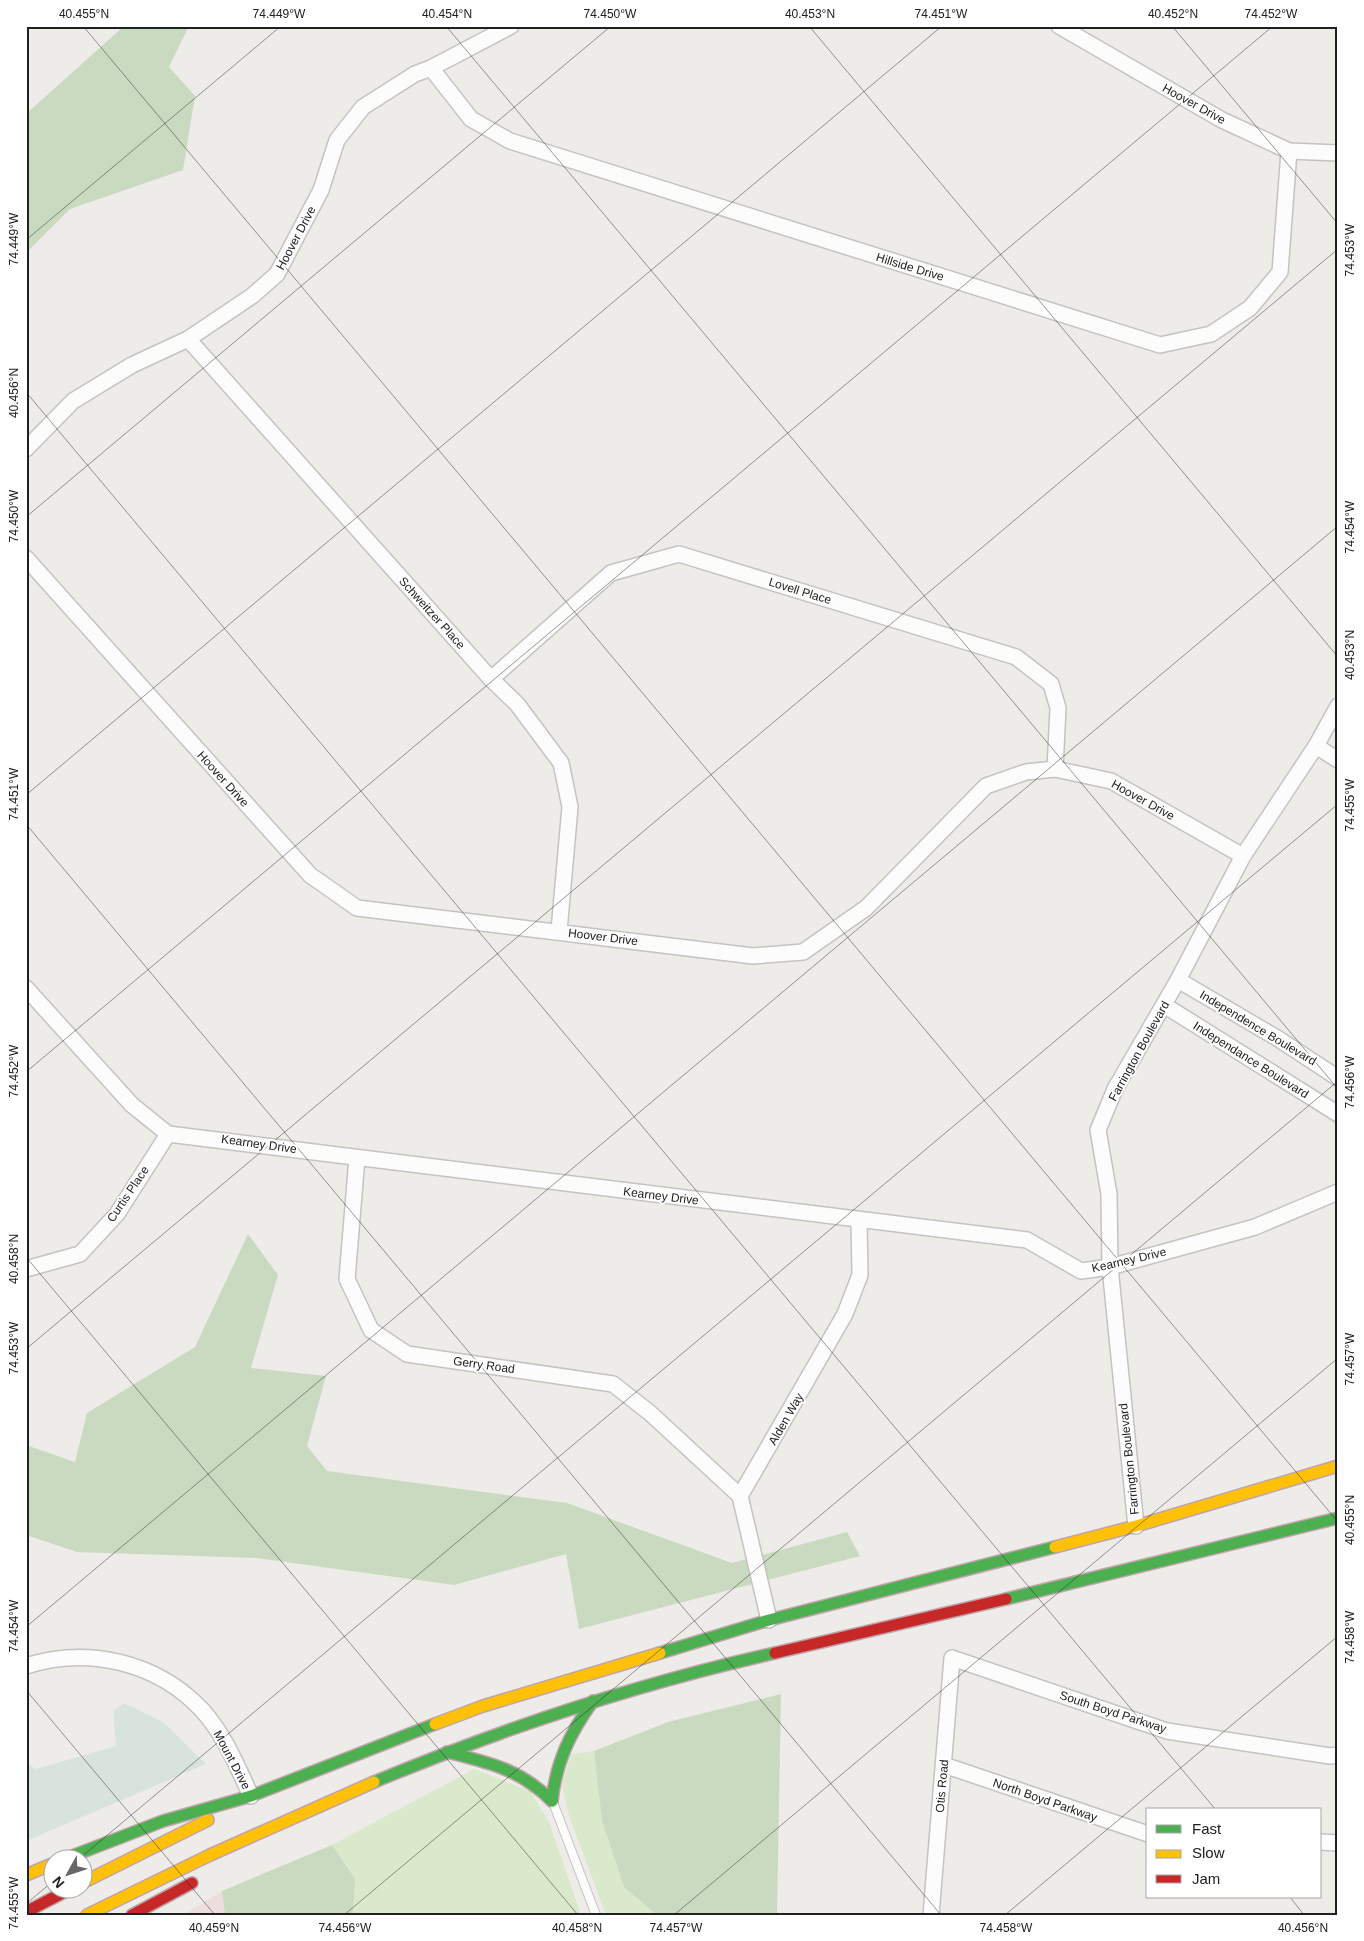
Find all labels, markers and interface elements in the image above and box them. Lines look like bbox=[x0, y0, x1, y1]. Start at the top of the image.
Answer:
text: 40.455°N bbox=[59, 7, 109, 21]
text: 74.449°W bbox=[253, 7, 306, 21]
text: 40.454°N bbox=[422, 7, 472, 21]
text: 74.450°W bbox=[584, 7, 637, 21]
text: 40.453°N bbox=[785, 7, 835, 21]
text: 74.451°W bbox=[915, 7, 968, 21]
text: 40.452°N bbox=[1148, 7, 1198, 21]
text: 74.452°W bbox=[1245, 7, 1298, 21]
street label: Hoover Drive bbox=[1160, 81, 1228, 127]
street label: Hoover Drive bbox=[273, 204, 319, 272]
text: 74.449°W bbox=[7, 212, 21, 265]
text: 74.453°W bbox=[1343, 223, 1357, 276]
street label: Hillside Drive bbox=[874, 250, 946, 284]
text: 40.456°N bbox=[7, 368, 21, 418]
text: 74.450°W bbox=[7, 489, 21, 542]
text: 74.454°W bbox=[1343, 500, 1357, 553]
street label: Schweitzer Place bbox=[396, 574, 468, 652]
street label: Lovell Place bbox=[767, 575, 833, 607]
text: 40.453°N bbox=[1343, 630, 1357, 680]
street label: Hoover Drive bbox=[194, 748, 252, 810]
text: 74.451°W bbox=[7, 767, 21, 820]
street label: Hoover Drive bbox=[1109, 777, 1177, 823]
text: 74.455°W bbox=[1343, 778, 1357, 831]
street label: Hoover Drive bbox=[567, 926, 639, 948]
street label: Independence Boulevard bbox=[1197, 988, 1319, 1068]
street label: Farrington Boulevard bbox=[1106, 999, 1172, 1103]
street label: Independance Boulevard bbox=[1191, 1019, 1311, 1101]
text: 74.452°W bbox=[7, 1044, 21, 1097]
text: 74.456°W bbox=[1343, 1055, 1357, 1108]
street label: Kearney Drive bbox=[220, 1132, 298, 1156]
street label: Curtis Place bbox=[104, 1163, 152, 1225]
street label: Kearney Drive bbox=[622, 1184, 700, 1208]
text: 40.458°N bbox=[7, 1234, 21, 1284]
street label: Kearney Drive bbox=[1090, 1245, 1168, 1275]
text: 74.453°W bbox=[7, 1321, 21, 1374]
text: 74.457°W bbox=[1343, 1332, 1357, 1385]
street label: Gerry Road bbox=[452, 1354, 516, 1376]
street label: Alden Way bbox=[766, 1391, 806, 1447]
street label: Farrington Boulevard bbox=[1116, 1403, 1142, 1515]
text: 40.455°N bbox=[1343, 1495, 1357, 1545]
text: 74.454°W bbox=[7, 1599, 21, 1652]
text: 74.458°W bbox=[1343, 1610, 1357, 1663]
street label: South Boyd Parkway bbox=[1058, 1688, 1168, 1736]
street label: Mount Drive bbox=[211, 1728, 254, 1792]
street label: Otis Road bbox=[933, 1759, 951, 1813]
street label: North Boyd Parkway bbox=[991, 1776, 1099, 1824]
legend bbox=[1146, 1808, 1322, 1898]
text: Fast bbox=[1192, 1820, 1222, 1837]
text: Slow bbox=[1192, 1844, 1225, 1861]
north arrow bbox=[42, 1848, 92, 1898]
text: Jam bbox=[1192, 1870, 1220, 1887]
text: N bbox=[49, 1873, 67, 1891]
text: 74.455°W bbox=[7, 1876, 21, 1929]
text: 40.459°N bbox=[189, 1921, 239, 1935]
text: 74.456°W bbox=[319, 1921, 372, 1935]
text: 40.458°N bbox=[552, 1921, 602, 1935]
text: 74.457°W bbox=[650, 1921, 703, 1935]
text: 74.458°W bbox=[980, 1921, 1033, 1935]
text: 40.456°N bbox=[1278, 1921, 1328, 1935]

